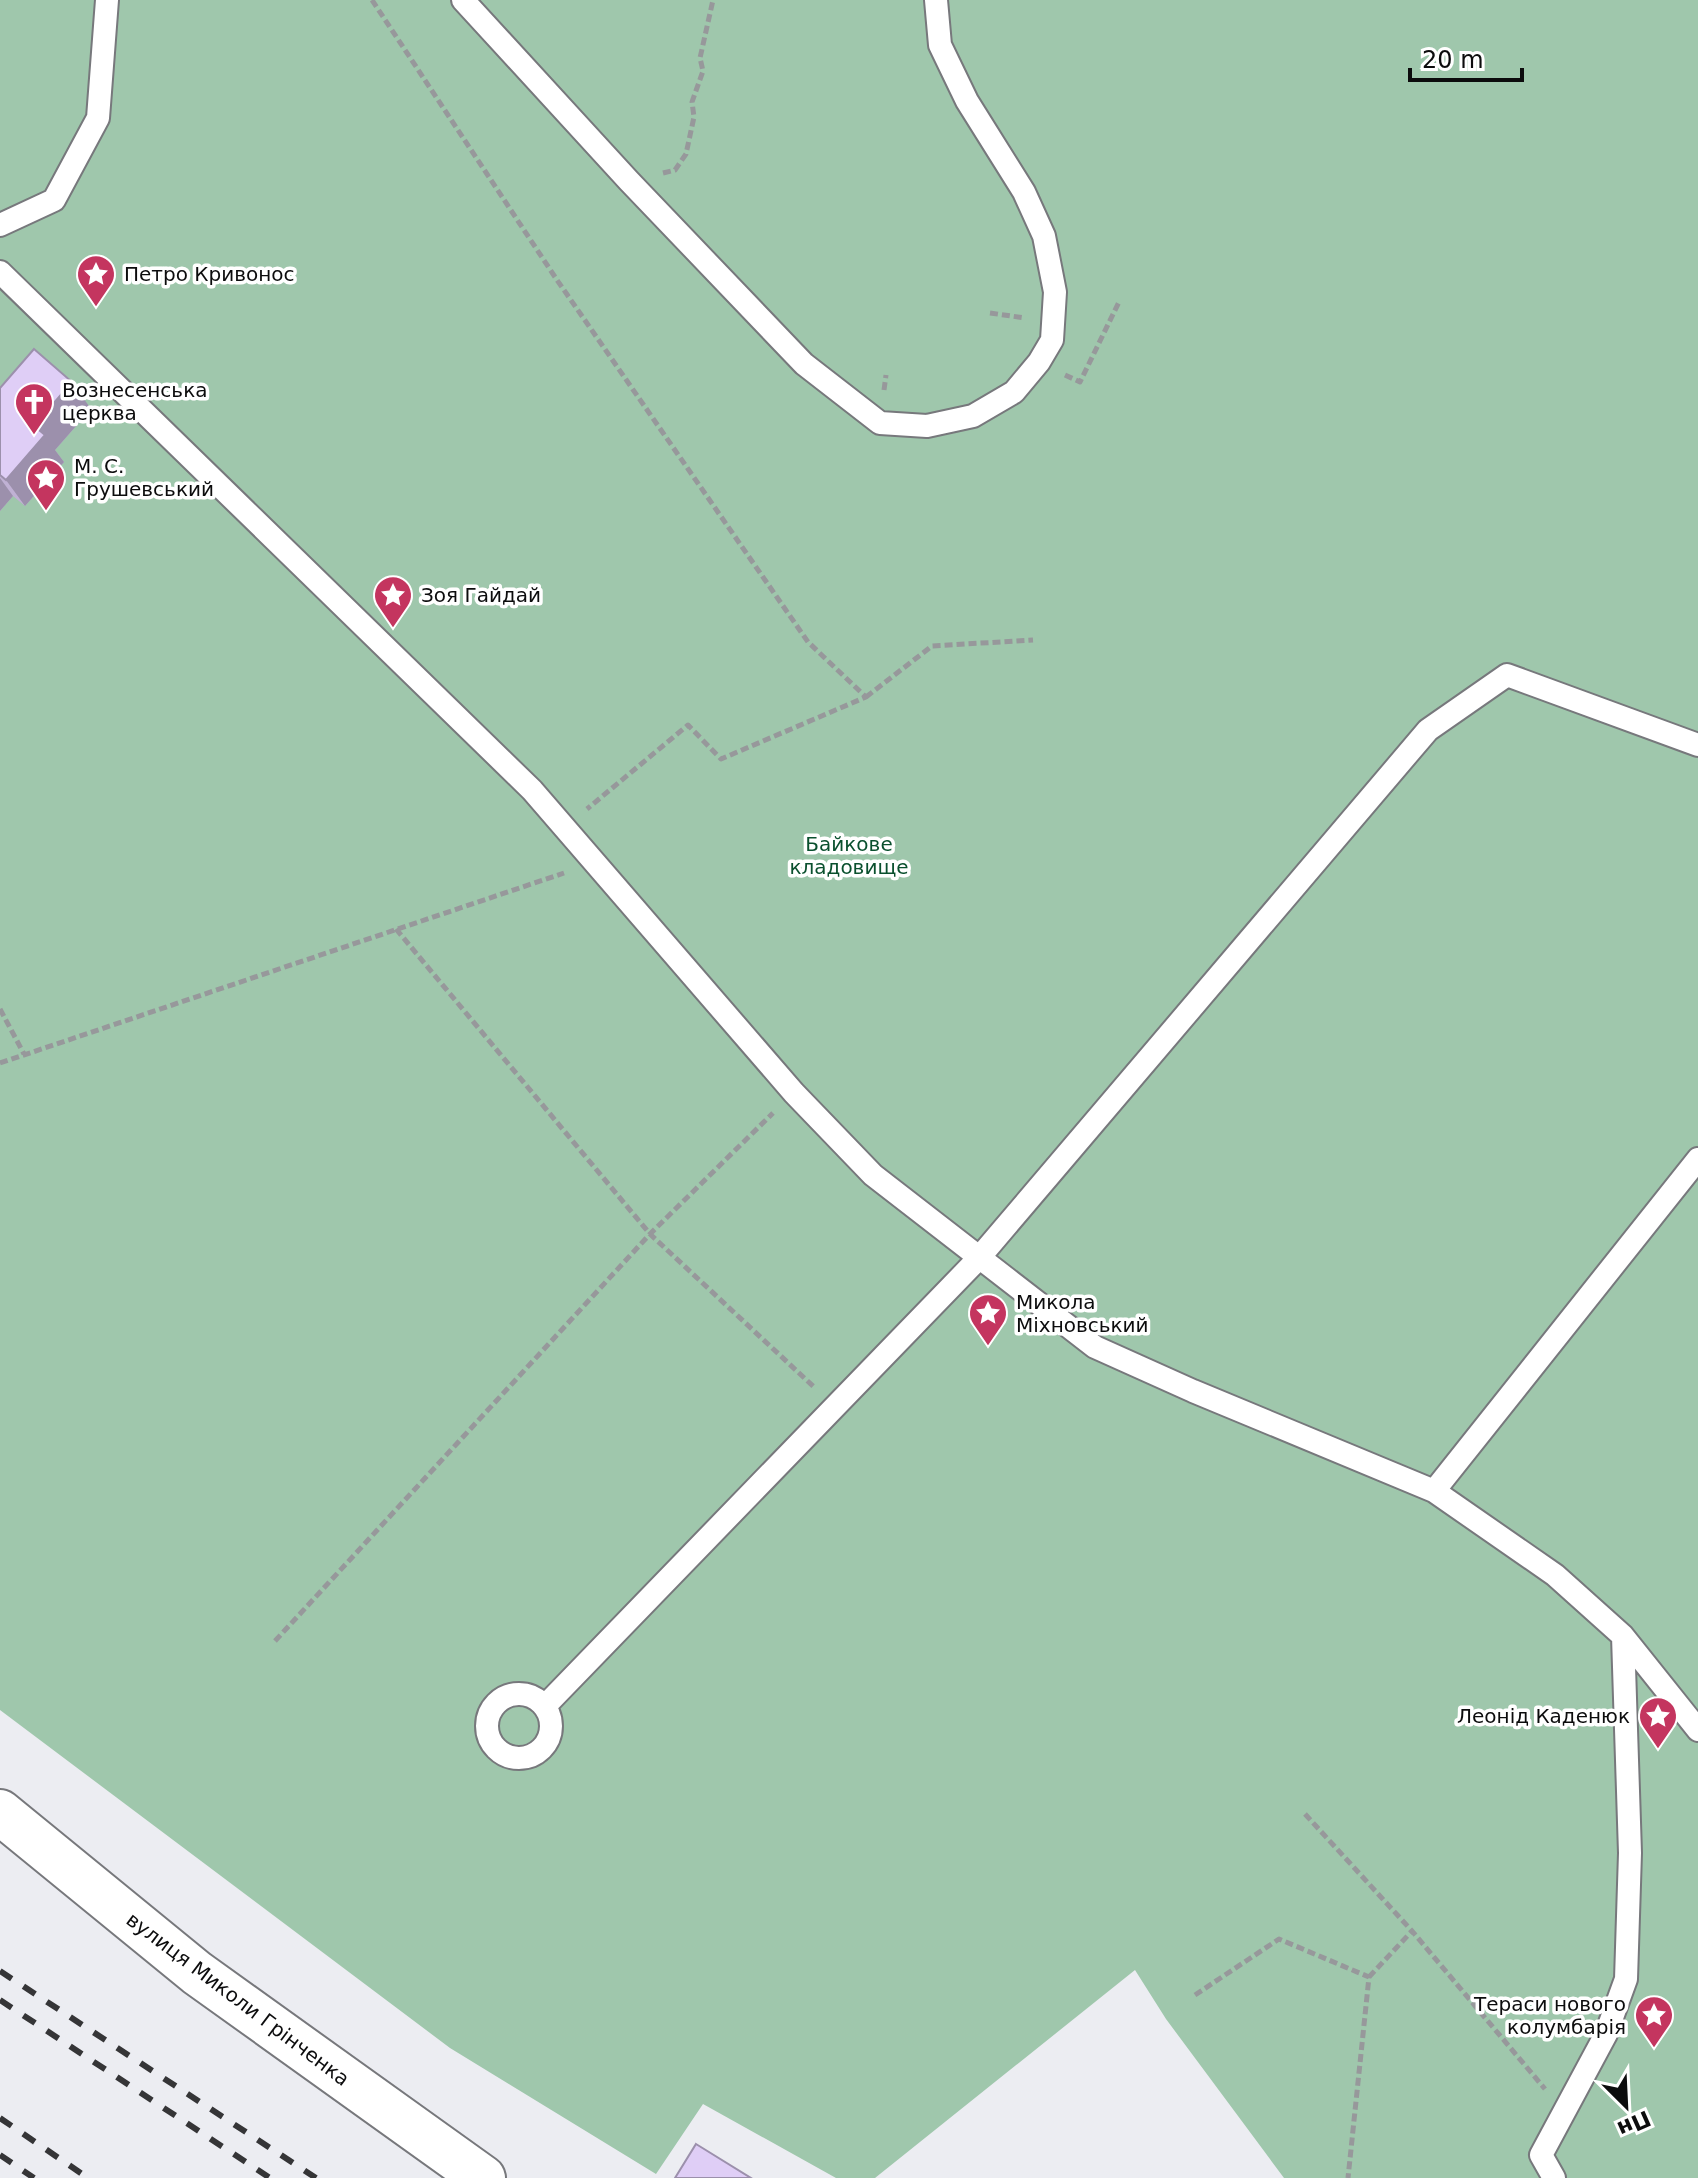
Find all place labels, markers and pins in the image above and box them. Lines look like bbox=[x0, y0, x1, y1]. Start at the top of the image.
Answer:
place icon: Петро Кривонос bbox=[75, 253, 117, 308]
place label: Петро Кривонос bbox=[124, 262, 295, 286]
place label: Вознесенська церква bbox=[62, 378, 207, 425]
church icon: Вознесенська церква bbox=[13, 381, 55, 436]
place label: М. С. Грушевський bbox=[74, 454, 214, 501]
place icon: М. С. Грушевський bbox=[25, 457, 67, 512]
place icon: Зоя Гайдай bbox=[372, 574, 414, 629]
place label: Зоя Гайдай bbox=[421, 583, 541, 607]
place label: Микола Міхновський bbox=[1016, 1290, 1149, 1337]
place icon: Микола Міхновський bbox=[967, 1292, 1009, 1347]
place icon: Леонід Каденюк bbox=[1637, 1695, 1679, 1750]
place label: Леонід Каденюк bbox=[1457, 1704, 1630, 1728]
place label: Тераси нового колумбарія bbox=[1473, 1992, 1626, 2039]
place icon: Тераси нового колумбарія bbox=[1633, 1994, 1675, 2049]

